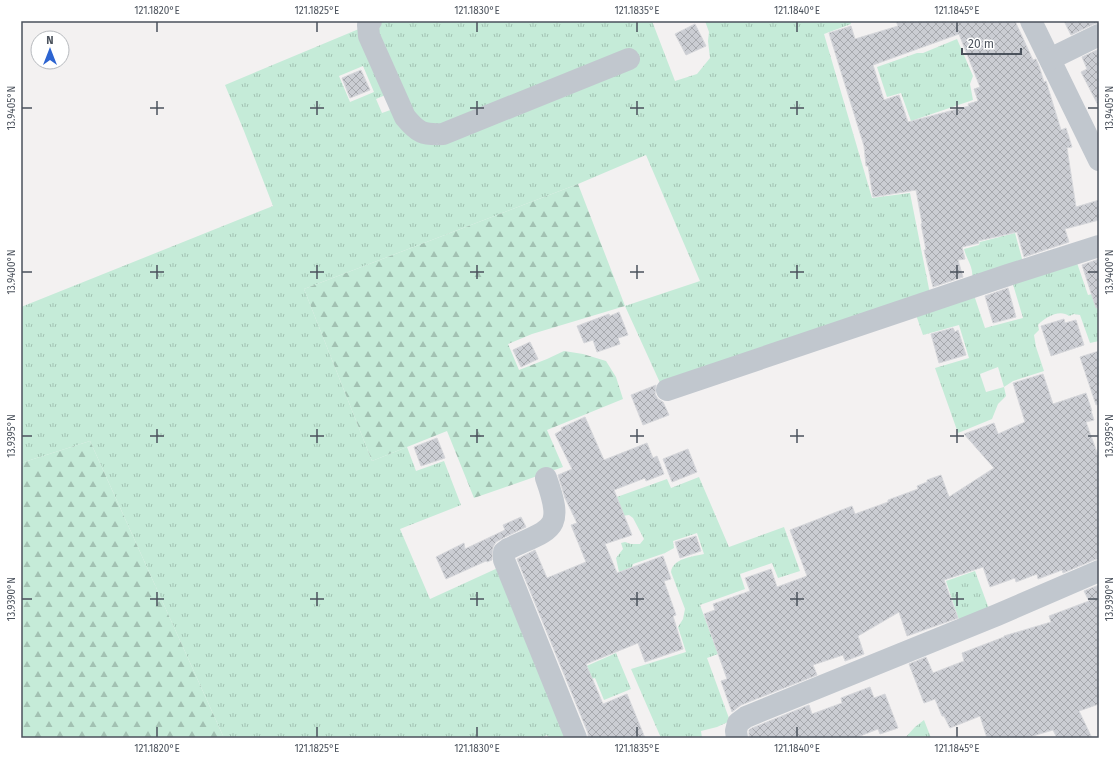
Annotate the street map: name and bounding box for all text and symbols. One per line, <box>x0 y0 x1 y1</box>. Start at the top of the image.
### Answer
text: 121.1820°E <box>134 5 180 17</box>
text: 121.1825°E <box>295 5 339 17</box>
text: 121.1830°E <box>454 5 500 17</box>
text: 121.1835°E <box>614 5 660 17</box>
text: 121.1840°E <box>774 5 820 17</box>
text: 121.1845°E <box>934 5 980 17</box>
north arrow <box>30 30 70 70</box>
scale bar <box>962 30 1021 56</box>
text: N <box>46 34 54 47</box>
text: 20 m <box>968 37 994 51</box>
text: 13.9405°N <box>6 86 18 130</box>
text: 13.9405°N <box>1104 86 1116 130</box>
text: 13.9400°N <box>6 249 18 295</box>
text: 13.9400°N <box>1104 249 1116 295</box>
text: 13.9395°N <box>6 414 18 458</box>
text: 13.9395°N <box>1104 414 1116 458</box>
text: 13.9390°N <box>6 577 18 621</box>
text: 13.9390°N <box>1104 577 1116 621</box>
text: 121.1820°E <box>134 743 180 755</box>
text: 121.1825°E <box>295 743 339 755</box>
text: 121.1830°E <box>454 743 500 755</box>
text: 121.1835°E <box>614 743 660 755</box>
text: 121.1840°E <box>774 743 820 755</box>
text: 121.1845°E <box>934 743 980 755</box>

